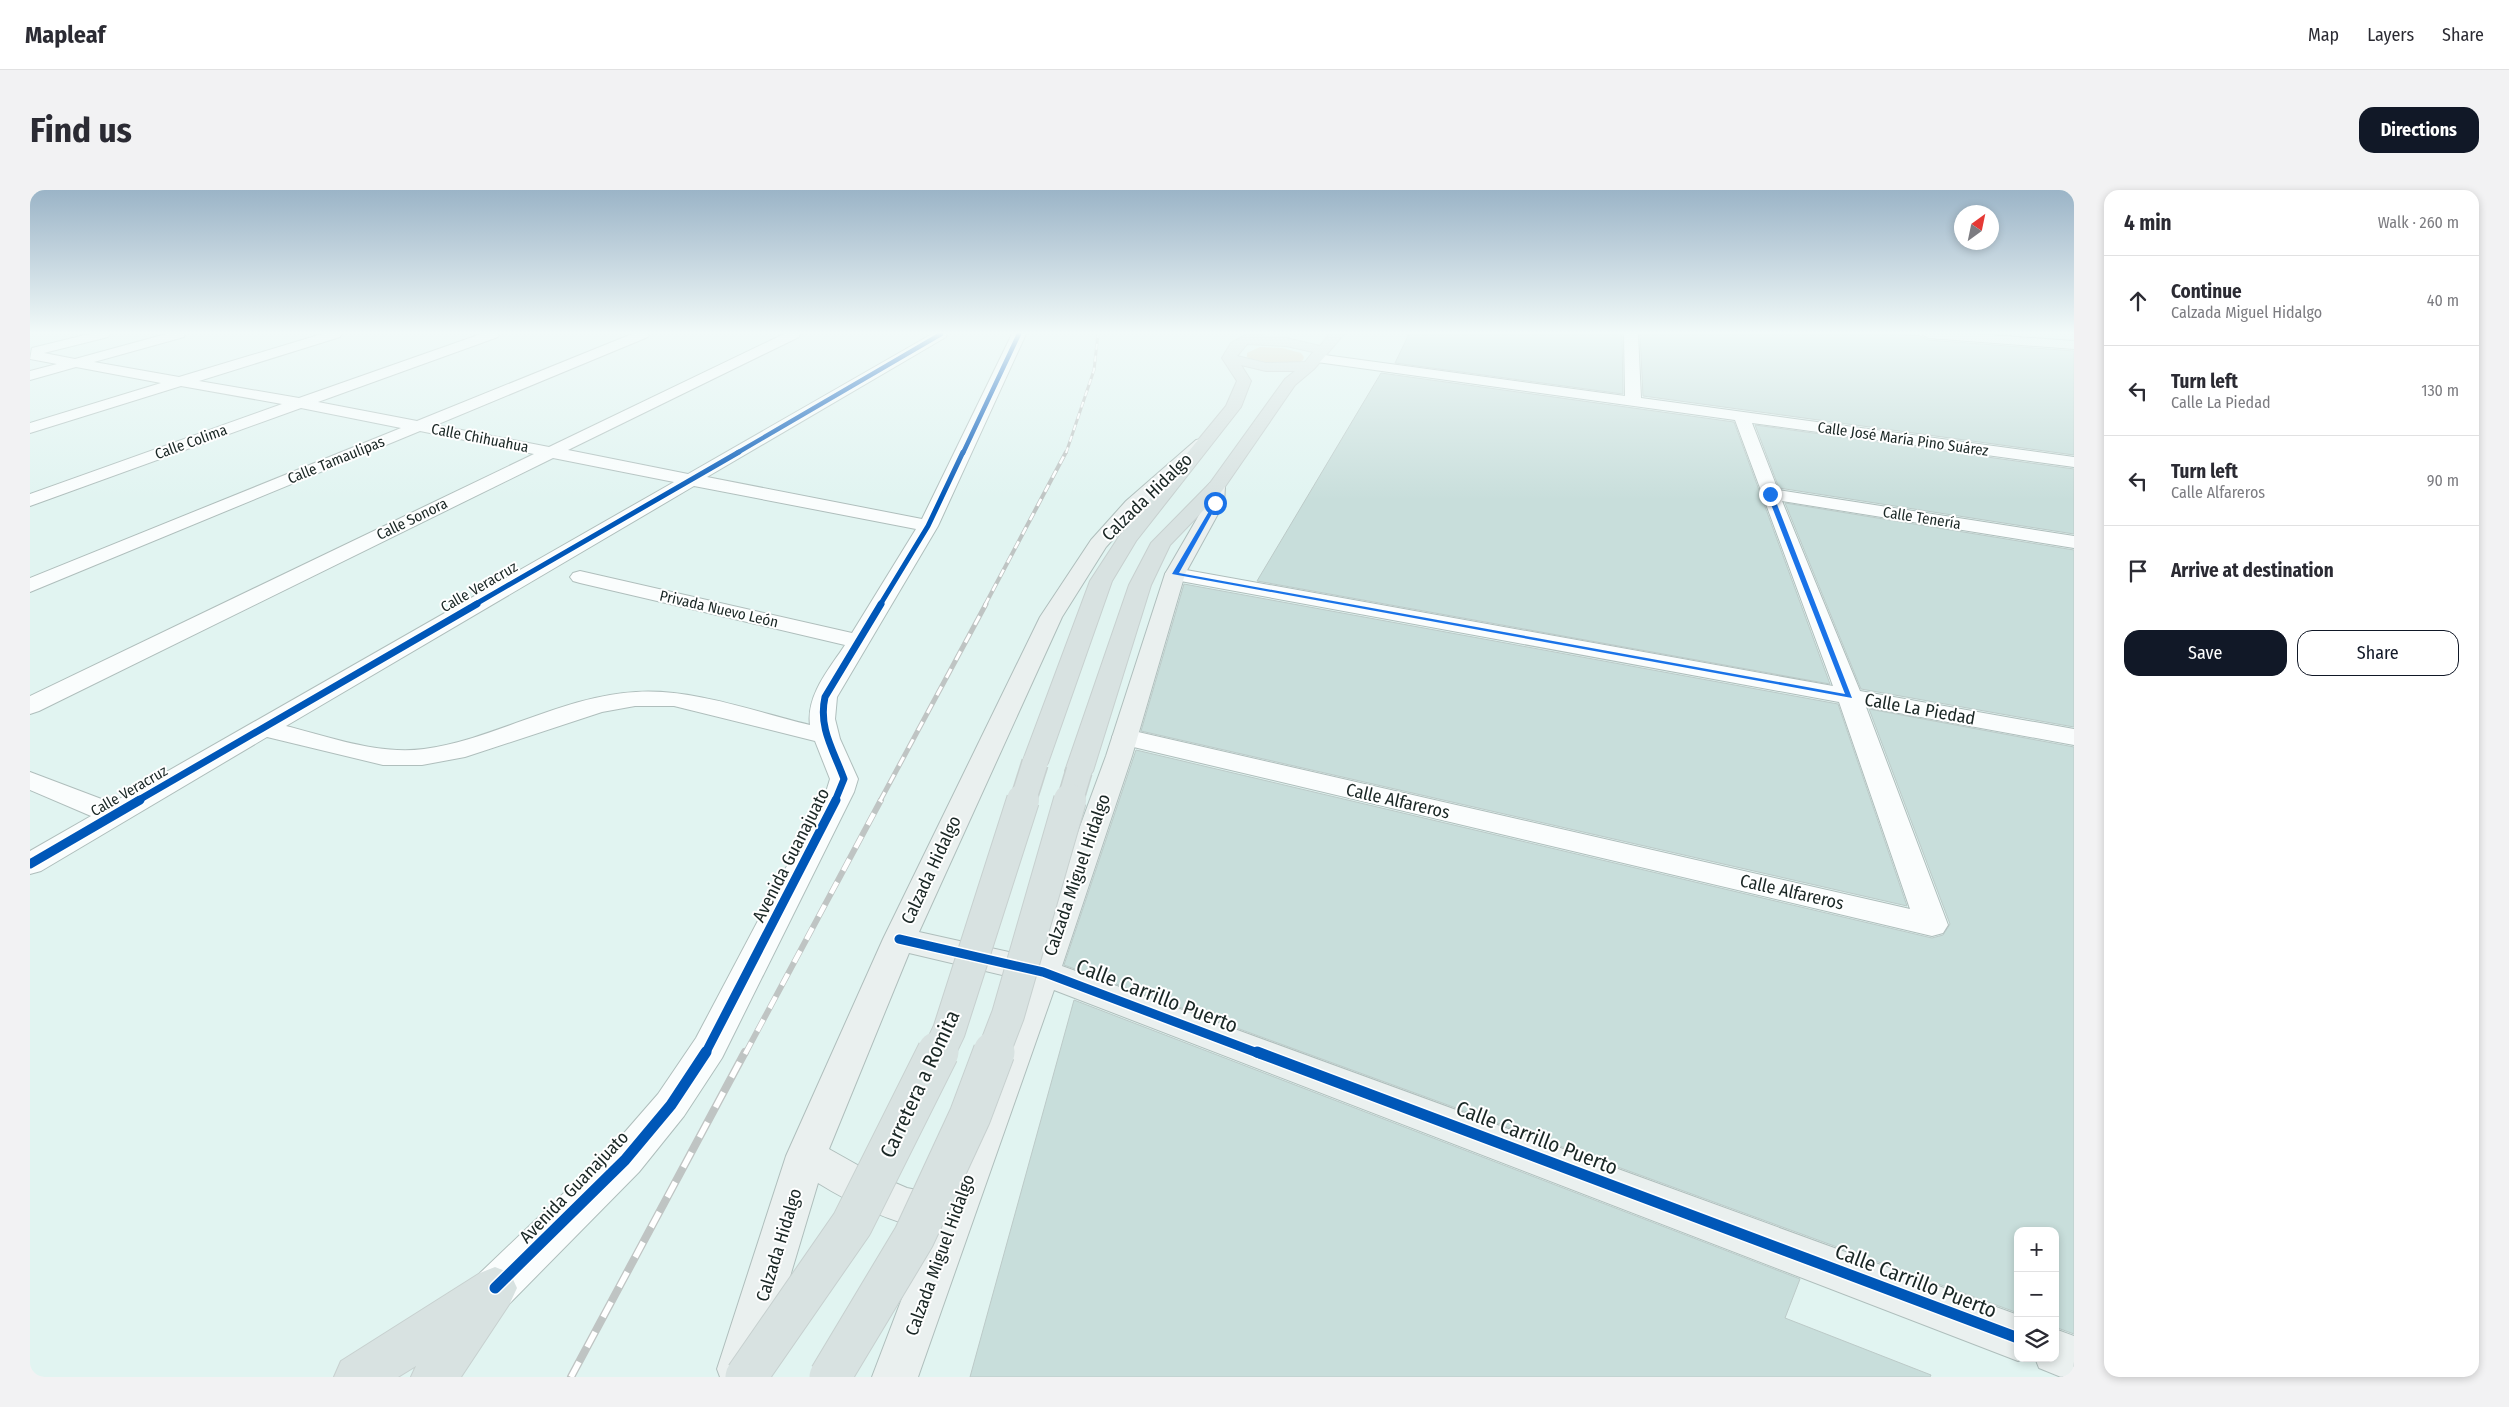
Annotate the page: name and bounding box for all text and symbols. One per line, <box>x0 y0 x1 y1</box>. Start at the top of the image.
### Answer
text: Mapleaf <box>25 21 105 49</box>
text: Map <box>2308 24 2339 46</box>
text: Layers <box>2367 24 2414 46</box>
text: Share <box>2442 24 2484 46</box>
button: Directions <box>2359 107 2479 153</box>
text: Find us <box>30 109 132 151</box>
north arrow <box>1954 205 1999 250</box>
text: 4 min <box>2124 210 2172 236</box>
text: Walk · 260 m <box>2378 213 2459 232</box>
text: Continue <box>2171 280 2242 303</box>
icon: ahead <box>2124 287 2152 315</box>
text: 40 m <box>2427 291 2459 310</box>
text: Calzada Miguel Hidalgo <box>2171 303 2322 322</box>
text: Turn left <box>2171 370 2238 393</box>
icon: left <box>2124 377 2152 405</box>
text: 130 m <box>2421 381 2459 400</box>
text: Calle La Piedad <box>2171 393 2271 412</box>
street label: Calle José María Pino Suárez <box>1816 418 1990 460</box>
street label: Calle Chihuahua <box>430 420 530 456</box>
street label: Calle Colima <box>153 421 229 463</box>
street label: Calle Tamaulipas <box>285 432 387 488</box>
street label: Calzada Hidalgo <box>1097 448 1197 546</box>
text: Turn left <box>2171 460 2238 483</box>
icon: left <box>2124 467 2152 495</box>
text: 90 m <box>2427 471 2459 490</box>
route end <box>1759 483 1782 506</box>
text: Calle Alfareros <box>2171 483 2265 502</box>
route start <box>1204 492 1227 515</box>
street label: Calle Sonora <box>374 494 450 544</box>
street label: Calle Tenería <box>1882 503 1962 533</box>
icon: arrive <box>2124 557 2152 585</box>
street label: Calle Veracruz <box>437 558 521 616</box>
text: Arrive at destination <box>2171 559 2334 582</box>
street label: Privada Nuevo León <box>658 587 780 631</box>
button: Save <box>2124 630 2287 676</box>
button: Share <box>2297 630 2459 676</box>
street label: Calle La Piedad <box>1863 688 1977 730</box>
street label: Calle Veracruz <box>87 762 171 820</box>
street label: Calle Alfareros <box>1344 778 1452 824</box>
street label: Avenida Guanajuato <box>748 784 834 926</box>
street label: Calzada Miguel Hidalgo <box>1039 791 1115 959</box>
street label: Calzada Hidalgo <box>896 812 966 928</box>
street label: Calle Alfareros <box>1738 869 1846 915</box>
street label: Calle Carrillo Puerto <box>1072 953 1242 1039</box>
street label: Carretera a Romita <box>874 1006 966 1162</box>
street label: Calle Carrillo Puerto <box>1452 1095 1622 1181</box>
street label: Avenida Guanajuato <box>515 1126 633 1248</box>
street label: Calzada Miguel Hidalgo <box>901 1171 979 1339</box>
street label: Calzada Hidalgo <box>751 1186 807 1304</box>
map controls <box>2014 1227 2059 1362</box>
button: + <box>2014 1227 2059 1272</box>
street label: Calle Carrillo Puerto <box>1831 1238 2001 1324</box>
button: − <box>2014 1272 2059 1317</box>
button: layers <box>2014 1317 2059 1362</box>

